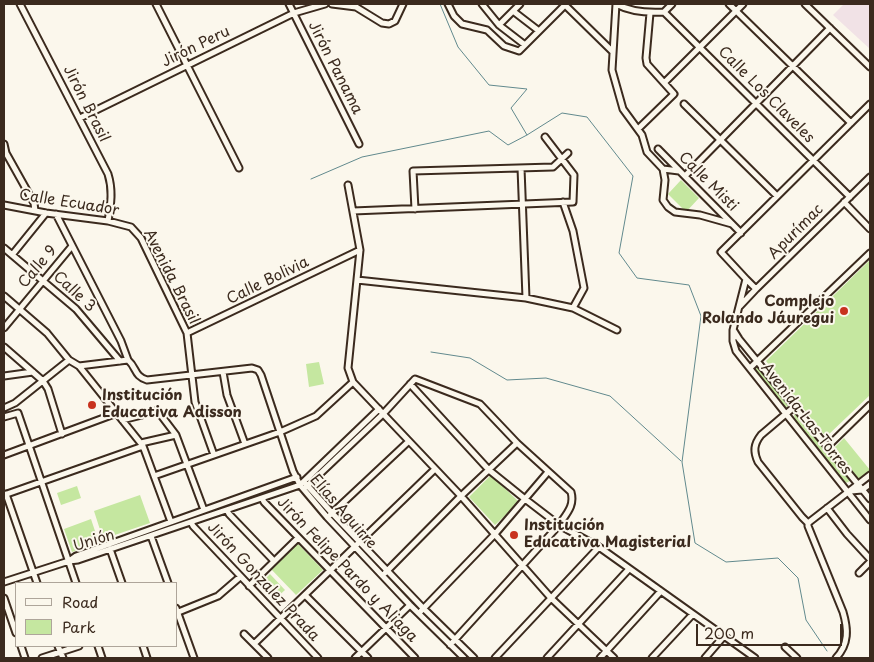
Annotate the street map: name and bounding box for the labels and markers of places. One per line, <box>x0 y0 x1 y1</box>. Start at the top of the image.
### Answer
place label: Complejo Rolando Jáuregui <box>702 293 834 328</box>
marker: Complejo Rolando Jáuregui <box>838 305 850 317</box>
place label: Institución Educativa Adisson <box>102 387 242 422</box>
marker: Institución Educativa Adisson <box>86 399 98 411</box>
place label: Institución Educativa Magisterial <box>524 517 691 552</box>
marker: Institución Educativa Magisterial <box>508 529 520 541</box>

